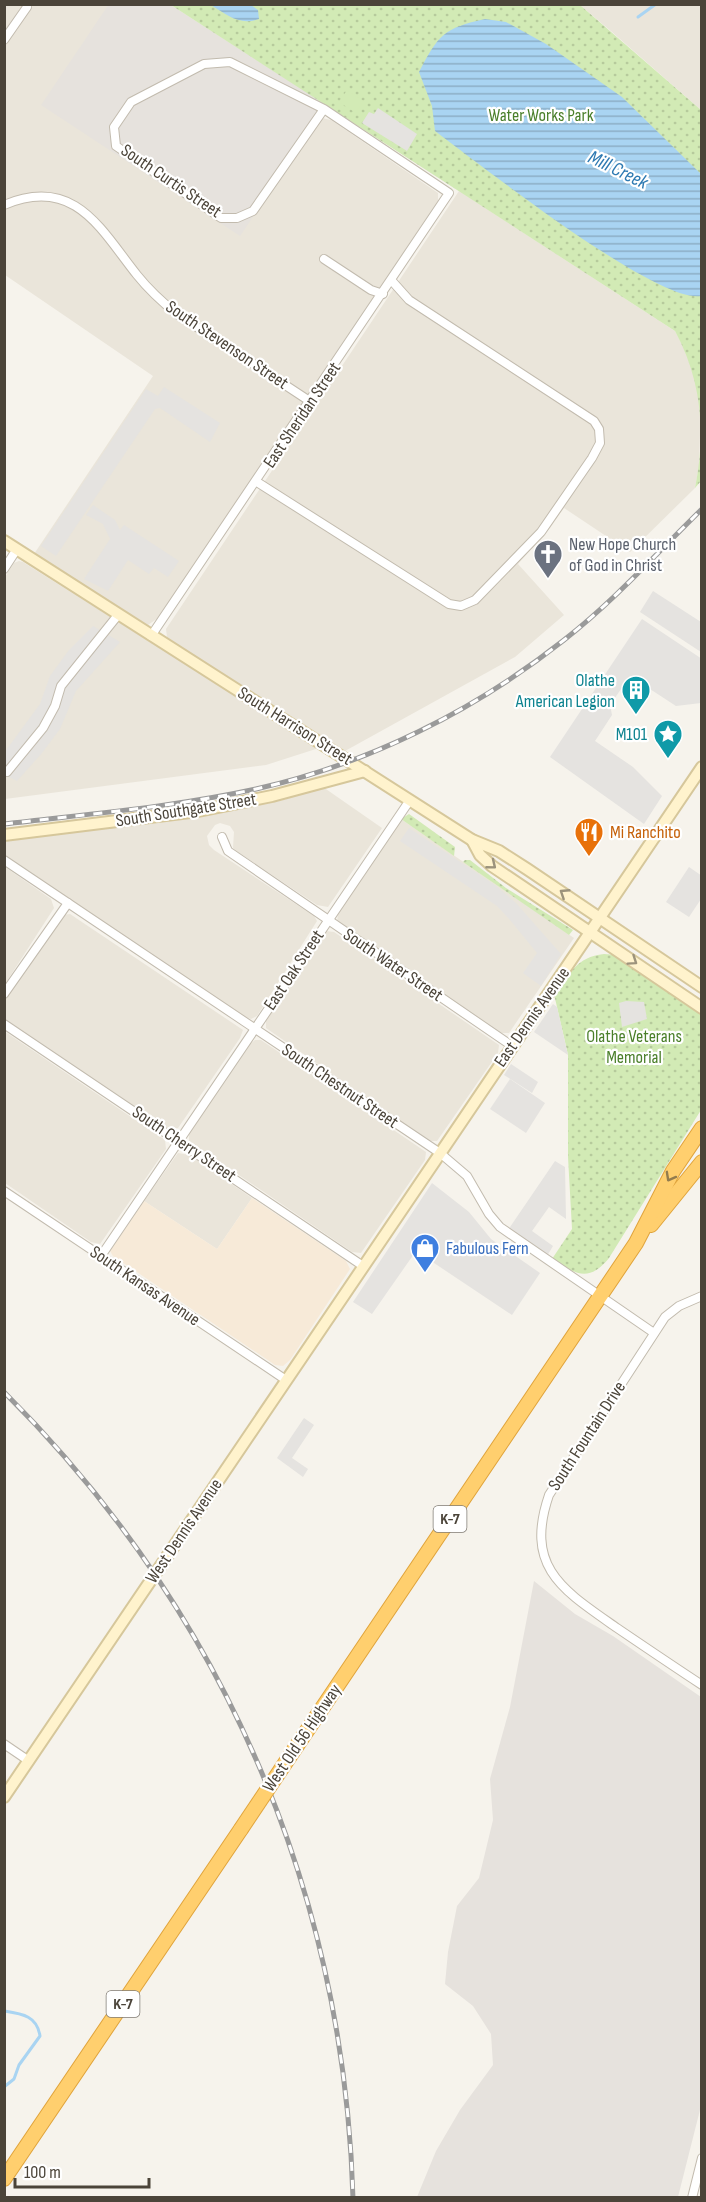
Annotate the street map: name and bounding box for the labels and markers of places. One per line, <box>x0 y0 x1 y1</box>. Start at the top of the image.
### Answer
place label: New Hope Church of God in Christ <box>569 534 676 576</box>
church icon: New Hope Church of God in Christ <box>532 538 564 580</box>
place label: Olathe American Legion <box>515 670 615 712</box>
building icon: Olathe American Legion <box>620 674 652 716</box>
place icon: M101 <box>652 718 684 760</box>
place label: M101 <box>616 724 648 745</box>
restaurant icon: Mi Ranchito <box>573 816 605 858</box>
place label: Mi Ranchito <box>610 822 681 843</box>
shop icon: Fabulous Fern <box>409 1232 441 1274</box>
place label: Fabulous Fern <box>446 1238 529 1259</box>

